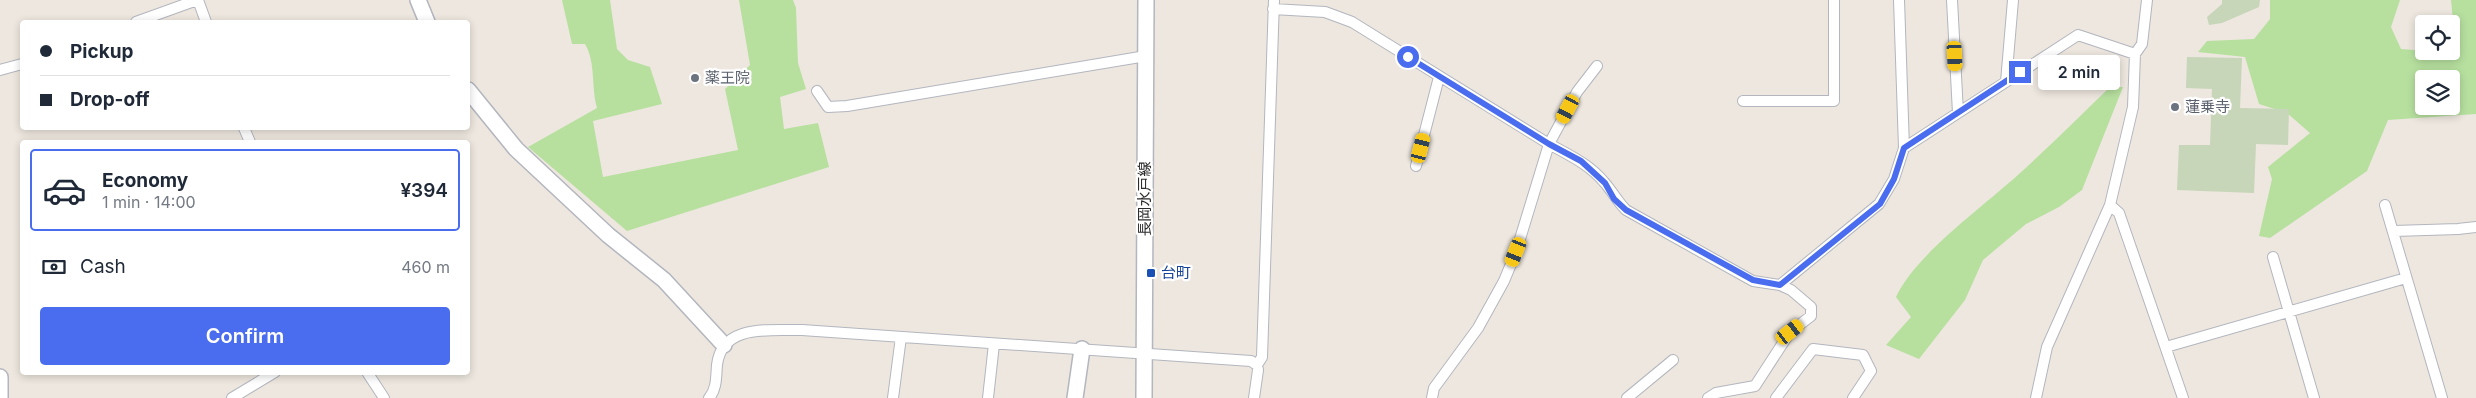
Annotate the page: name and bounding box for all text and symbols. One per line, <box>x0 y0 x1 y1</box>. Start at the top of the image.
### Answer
map controls <box>2415 15 2460 115</box>
button: locate <box>2415 15 2460 60</box>
text: Pickup <box>70 40 133 63</box>
car <box>1946 41 1963 71</box>
route start <box>1397 46 1419 68</box>
callout: 2 min <box>2038 54 2120 90</box>
route end <box>2009 61 2031 83</box>
text: 2 min <box>2058 62 2100 82</box>
place label: 薬王院 <box>705 68 750 87</box>
button: layers <box>2415 70 2460 115</box>
marker: 薬王院 <box>689 72 701 84</box>
text: Drop-off <box>70 88 150 111</box>
car <box>1554 92 1581 126</box>
place label: 蓮乗寺 <box>2185 97 2230 116</box>
marker: 蓮乗寺 <box>2169 101 2181 113</box>
car <box>1410 132 1431 164</box>
street label: 長岡水戸線 <box>1135 161 1154 237</box>
icon: car <box>42 168 87 213</box>
text: Economy <box>102 169 188 192</box>
text: ¥394 <box>400 179 448 202</box>
text: 1 min · 14:00 <box>102 192 196 212</box>
car <box>1503 235 1528 269</box>
icon: cash <box>40 253 68 281</box>
text: Cash <box>80 255 126 278</box>
text: 460 m <box>401 257 450 277</box>
place label: 台町 <box>1161 263 1191 282</box>
marker: 台町 <box>1145 267 1157 279</box>
button: Confirm <box>40 307 450 365</box>
car <box>1773 317 1806 347</box>

